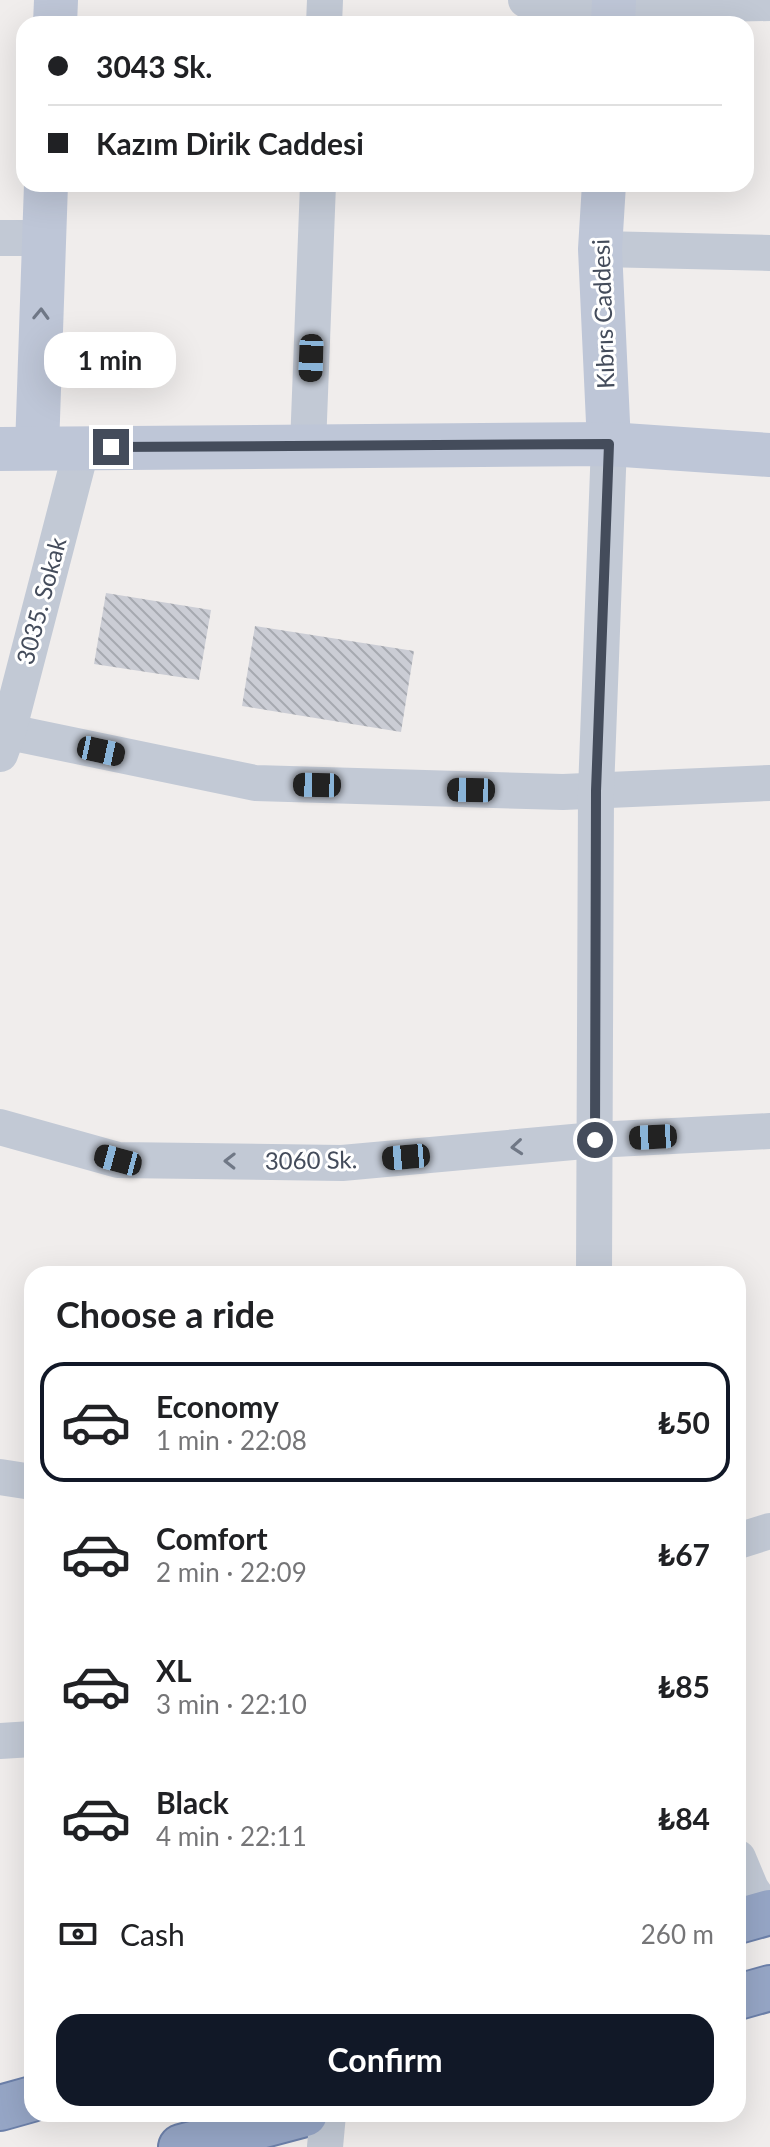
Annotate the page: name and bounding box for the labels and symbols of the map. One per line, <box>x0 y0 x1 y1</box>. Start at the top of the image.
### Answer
street label: Kıbrıs Caddesi <box>585 239 620 389</box>
one-way arrow <box>33 307 50 320</box>
callout: 1 min <box>45 331 177 387</box>
car <box>298 334 324 382</box>
route end <box>93 429 129 465</box>
street label: 3035. Sokak <box>10 533 72 667</box>
car <box>75 734 127 768</box>
car <box>293 773 341 797</box>
car <box>447 778 495 802</box>
route start <box>577 1122 613 1158</box>
car <box>628 1124 678 1150</box>
one-way arrow <box>510 1138 523 1155</box>
car <box>92 1142 144 1178</box>
car <box>381 1143 431 1171</box>
street label: 3060 Sk. <box>264 1144 357 1175</box>
one-way arrow <box>223 1152 236 1170</box>

